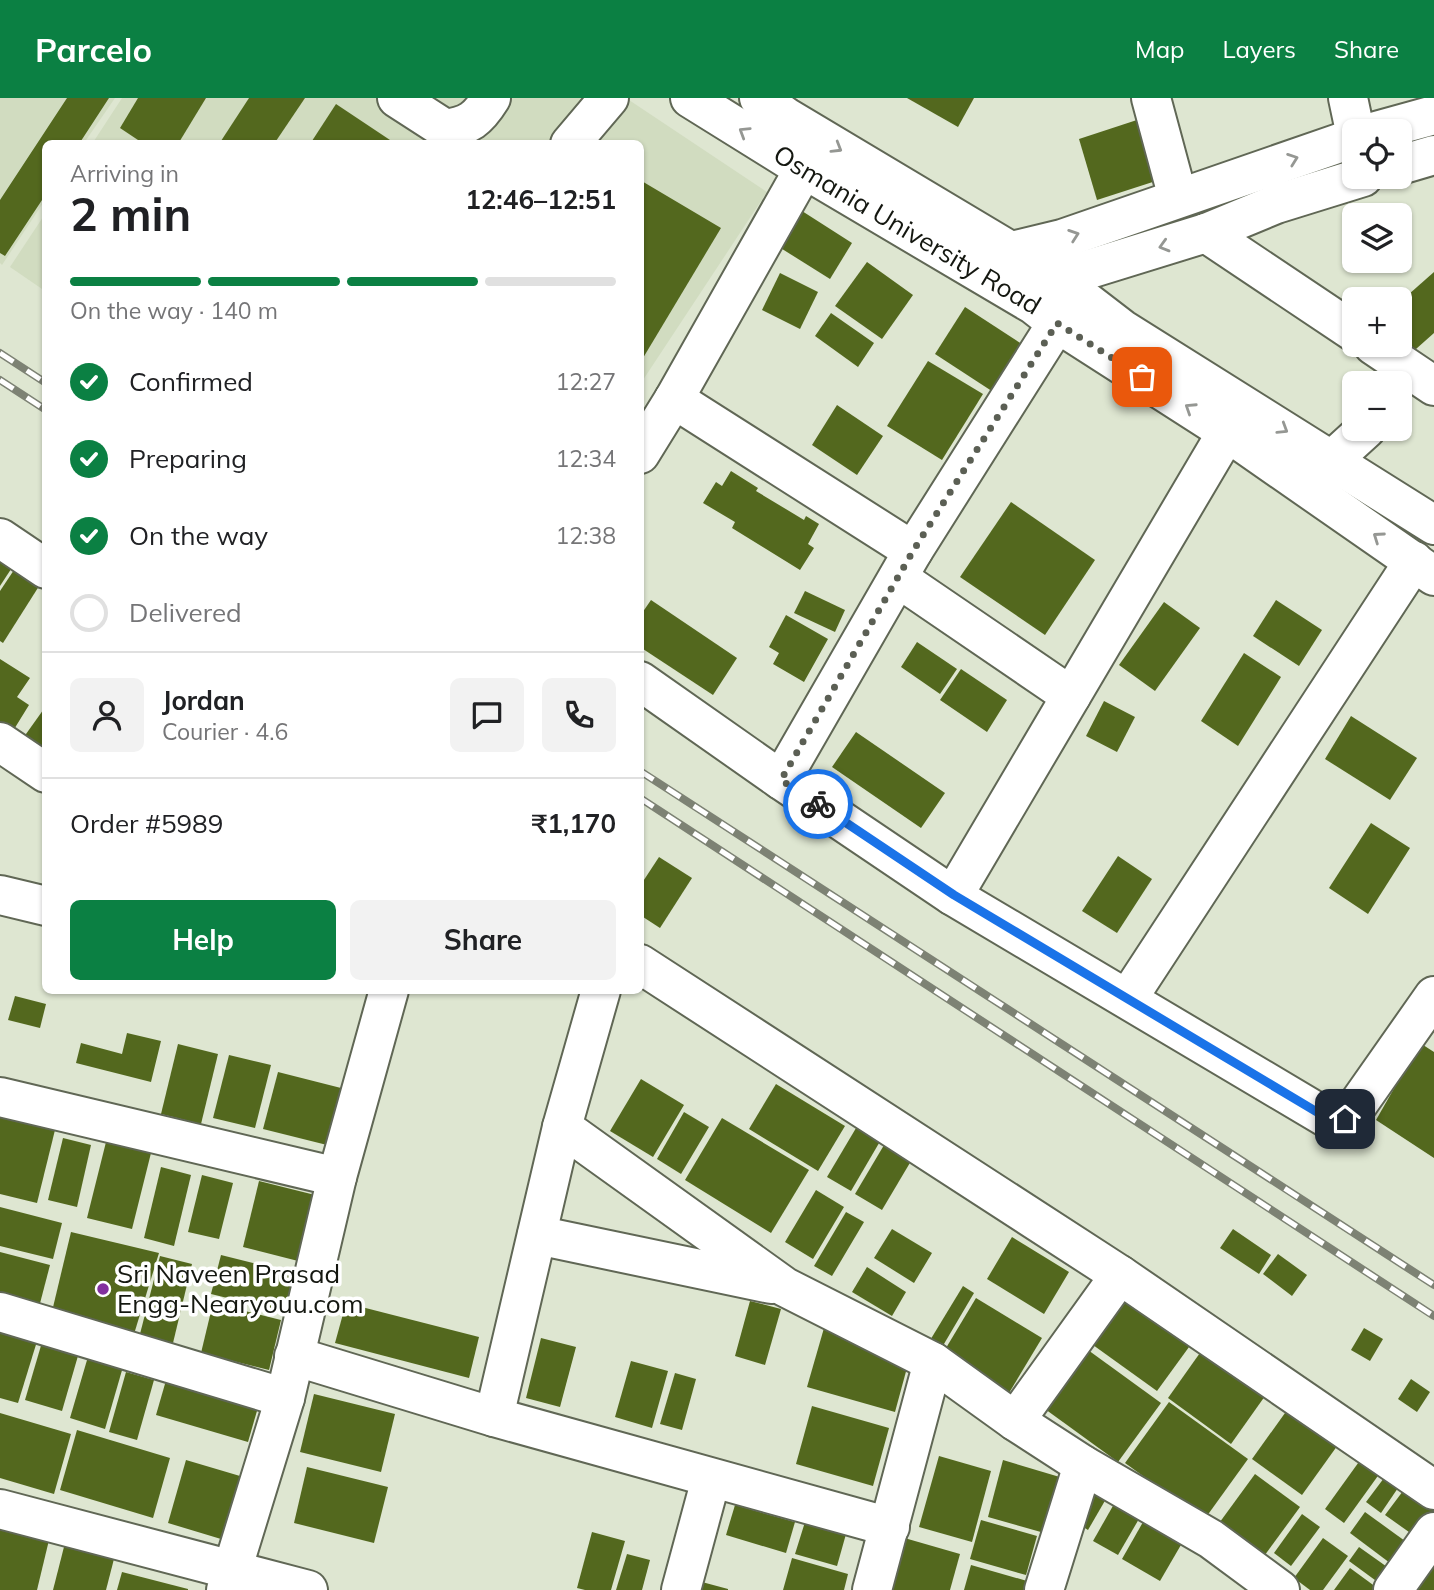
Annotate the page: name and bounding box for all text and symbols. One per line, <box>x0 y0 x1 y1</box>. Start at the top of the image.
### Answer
text: Parcelo <box>35 29 152 70</box>
text: Map <box>1135 34 1184 64</box>
text: Layers <box>1222 34 1296 64</box>
text: Share <box>1334 34 1399 64</box>
map controls <box>1342 119 1412 441</box>
button: locate <box>1342 119 1412 189</box>
one-way arrow <box>739 127 752 140</box>
street label: Osmania University Road <box>767 137 1047 321</box>
one-way arrow <box>830 140 843 153</box>
one-way arrow <box>1287 154 1299 168</box>
text: Arriving in <box>70 159 179 188</box>
text: 12:46–12:51 <box>465 183 616 216</box>
text: 2 min <box>70 185 191 243</box>
button: layers <box>1342 203 1412 273</box>
one-way arrow <box>1068 229 1080 243</box>
one-way arrow <box>1158 237 1170 252</box>
button: + <box>1342 287 1412 357</box>
text: On the way · 140 m <box>70 296 278 325</box>
pin <box>1112 347 1172 407</box>
icon: bag <box>1123 358 1161 396</box>
icon: check <box>70 363 108 401</box>
text: Confirmed <box>129 365 253 398</box>
text: 12:27 <box>556 367 616 396</box>
button: − <box>1342 371 1412 441</box>
one-way arrow <box>1185 404 1198 417</box>
one-way arrow <box>1276 421 1289 434</box>
icon: check <box>70 440 108 478</box>
text: Preparing <box>129 442 247 475</box>
text: 12:34 <box>556 444 616 473</box>
icon: check <box>70 517 108 555</box>
text: On the way <box>129 519 268 552</box>
text: 12:38 <box>556 521 616 550</box>
one-way arrow <box>1373 533 1386 545</box>
text: Delivered <box>129 596 242 629</box>
button: person <box>70 678 144 752</box>
button: chat <box>450 678 524 752</box>
button: phone <box>542 678 616 752</box>
text: Jordan <box>162 684 245 717</box>
text: Courier · 4.6 <box>162 717 288 746</box>
courier <box>783 769 853 839</box>
icon: bike <box>799 785 837 823</box>
text: Order #5989 <box>70 807 223 840</box>
text: ₹1,170 <box>532 807 616 840</box>
button: Help <box>70 900 336 980</box>
button: Share <box>350 900 616 980</box>
pin <box>1315 1089 1375 1149</box>
icon: home <box>1326 1100 1364 1138</box>
place label: Sri Naveen Prasad Engg-Nearyouu.com <box>117 1257 364 1320</box>
marker: Sri Naveen Prasad Engg-Nearyouu.com <box>95 1281 111 1297</box>

